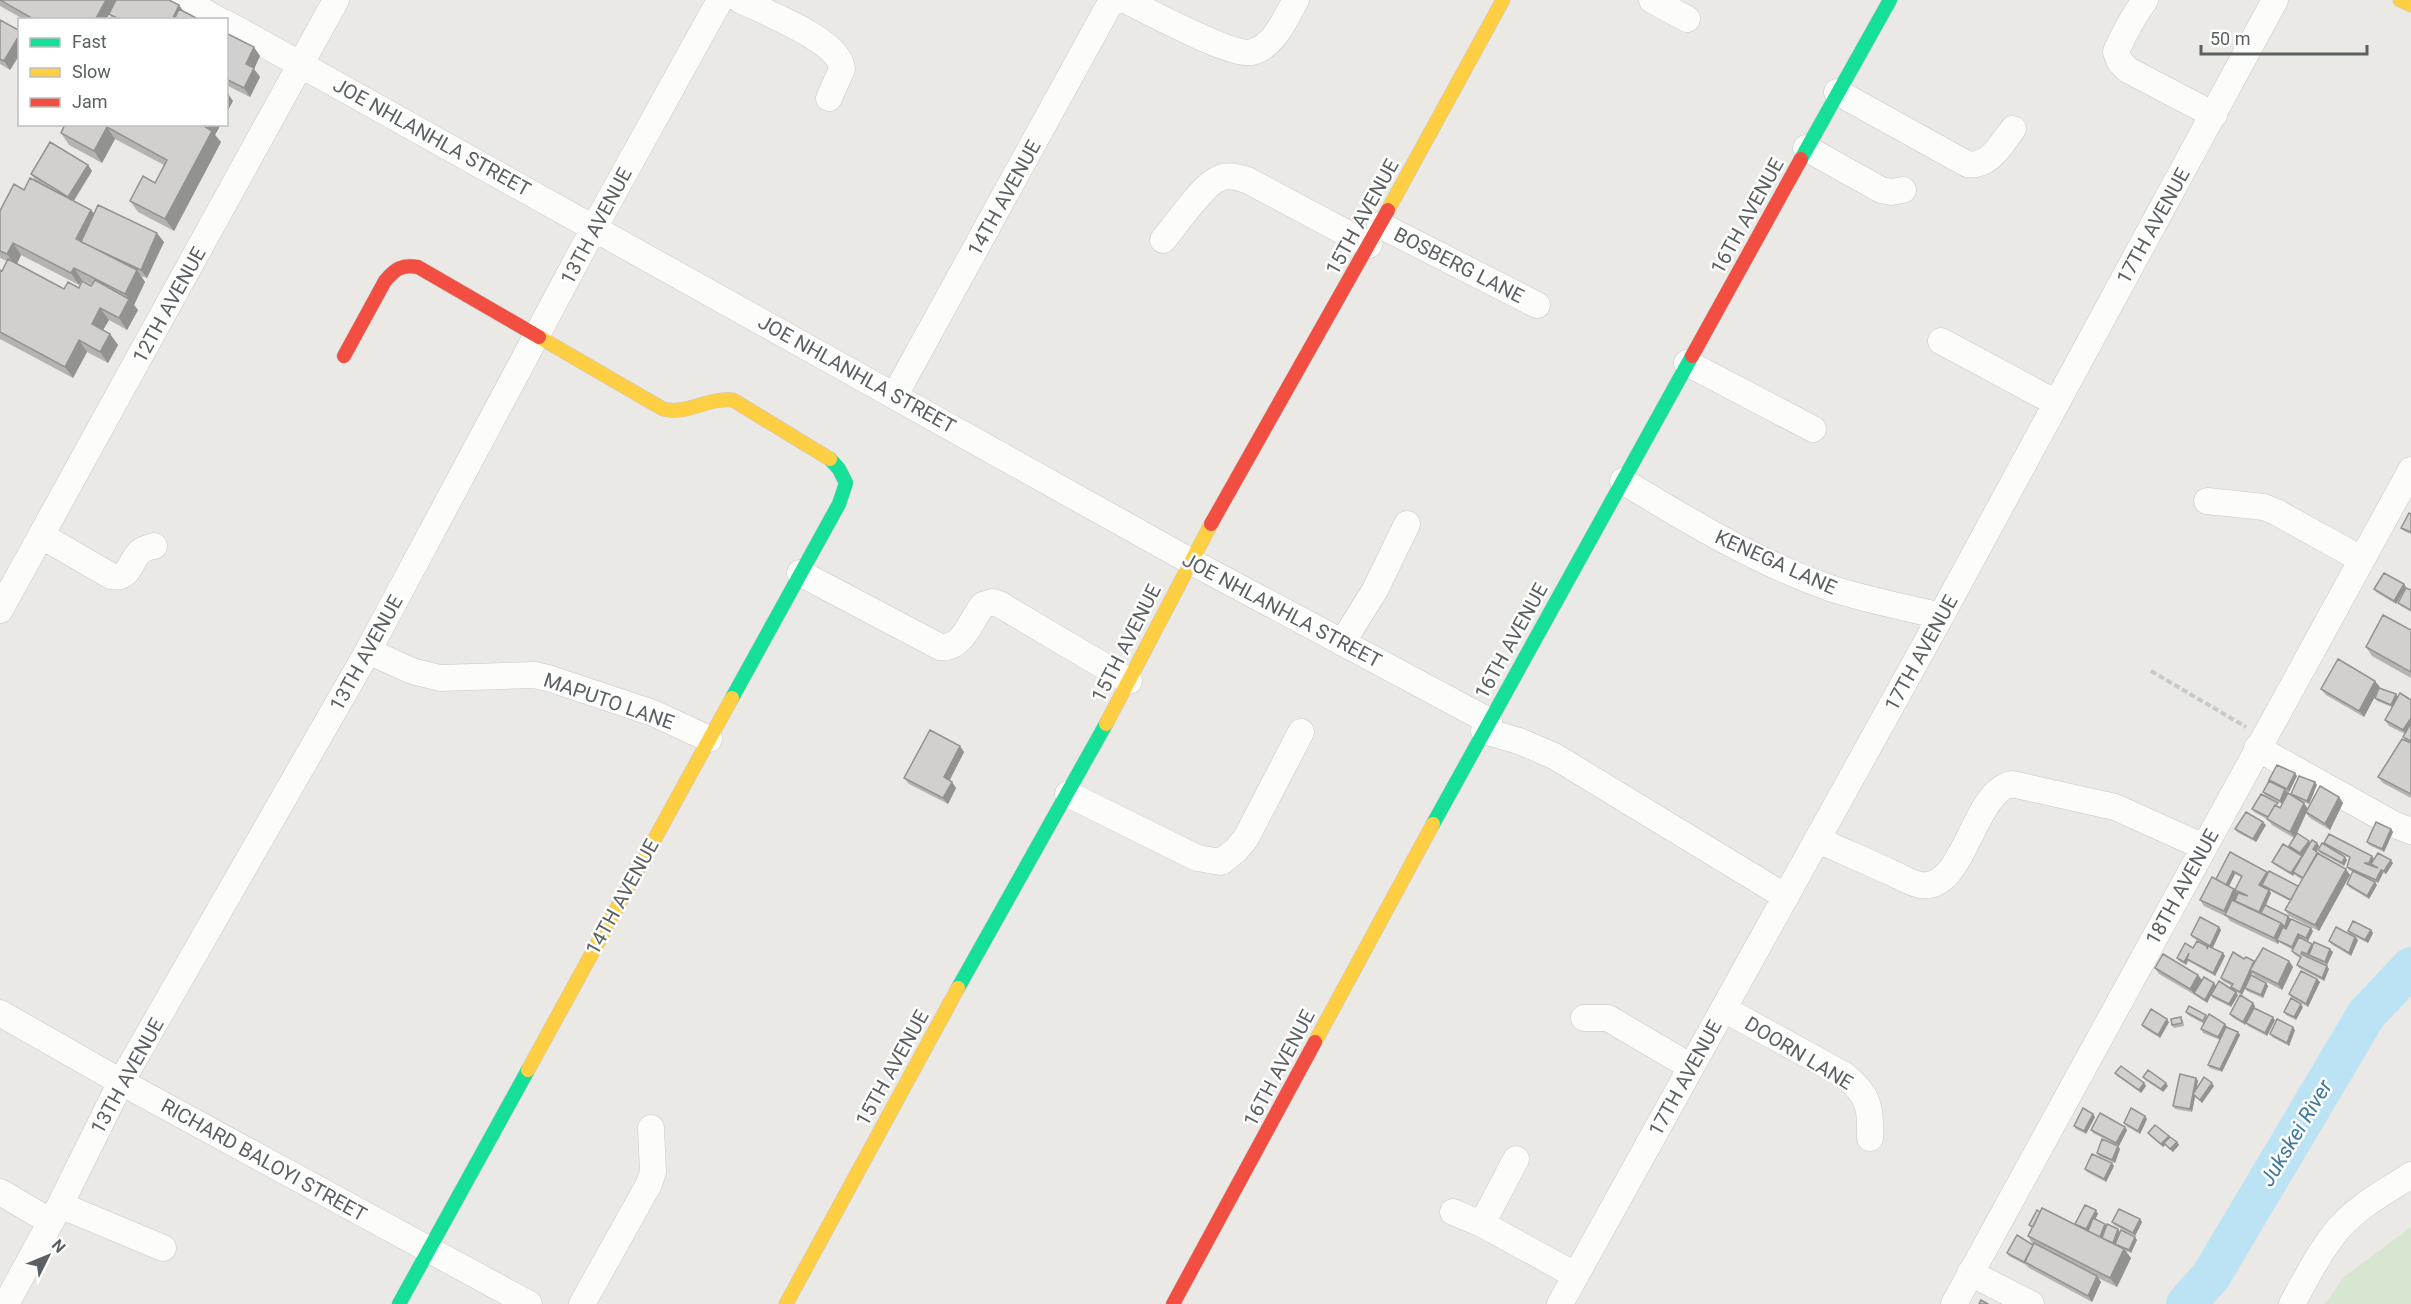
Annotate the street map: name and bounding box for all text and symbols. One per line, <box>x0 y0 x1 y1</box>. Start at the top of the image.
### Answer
legend <box>18 18 228 126</box>
scale bar <box>2201 18 2368 56</box>
text: 50 m <box>2210 28 2250 49</box>
text: Fast <box>72 31 107 52</box>
text: Slow <box>72 61 111 82</box>
street label: JOE NHLANHLA STREET <box>329 73 535 201</box>
text: Jam <box>72 91 108 112</box>
street label: 14TH AVENUE <box>962 136 1046 260</box>
street label: 16TH AVENUE <box>1705 154 1789 278</box>
street label: 15TH AVENUE <box>1320 155 1404 279</box>
street label: 13TH AVENUE <box>555 164 637 288</box>
street label: 17TH AVENUE <box>2111 164 2195 288</box>
street label: BOSBERG LANE <box>1390 222 1528 308</box>
street label: 12TH AVENUE <box>127 243 211 367</box>
street label: JOE NHLANHLA STREET <box>754 310 960 438</box>
street label: KENEGA LANE <box>1711 524 1841 600</box>
street label: JOE NHLANHLA STREET <box>1178 547 1386 673</box>
street label: 16TH AVENUE <box>1469 579 1553 703</box>
street label: 15TH AVENUE <box>1086 580 1166 706</box>
street label: 13TH AVENUE <box>324 591 408 715</box>
street label: 17TH AVENUE <box>1879 591 1963 715</box>
street label: MAPUTO LANE <box>541 667 677 735</box>
street label: 18TH AVENUE <box>2140 825 2224 949</box>
street label: 14TH AVENUE <box>580 835 664 959</box>
street label: 15TH AVENUE <box>850 1006 934 1130</box>
street label: 16TH AVENUE <box>1238 1006 1320 1130</box>
street label: DOORN LANE <box>1741 1011 1857 1095</box>
street label: 13TH AVENUE <box>85 1014 169 1138</box>
street label: 17TH AVENUE <box>1643 1016 1727 1140</box>
water label: Jukskei River <box>2255 1075 2338 1190</box>
street label: RICHARD BALOYI STREET <box>157 1093 371 1227</box>
north arrow <box>18 1226 78 1286</box>
text: N <box>48 1236 69 1257</box>

